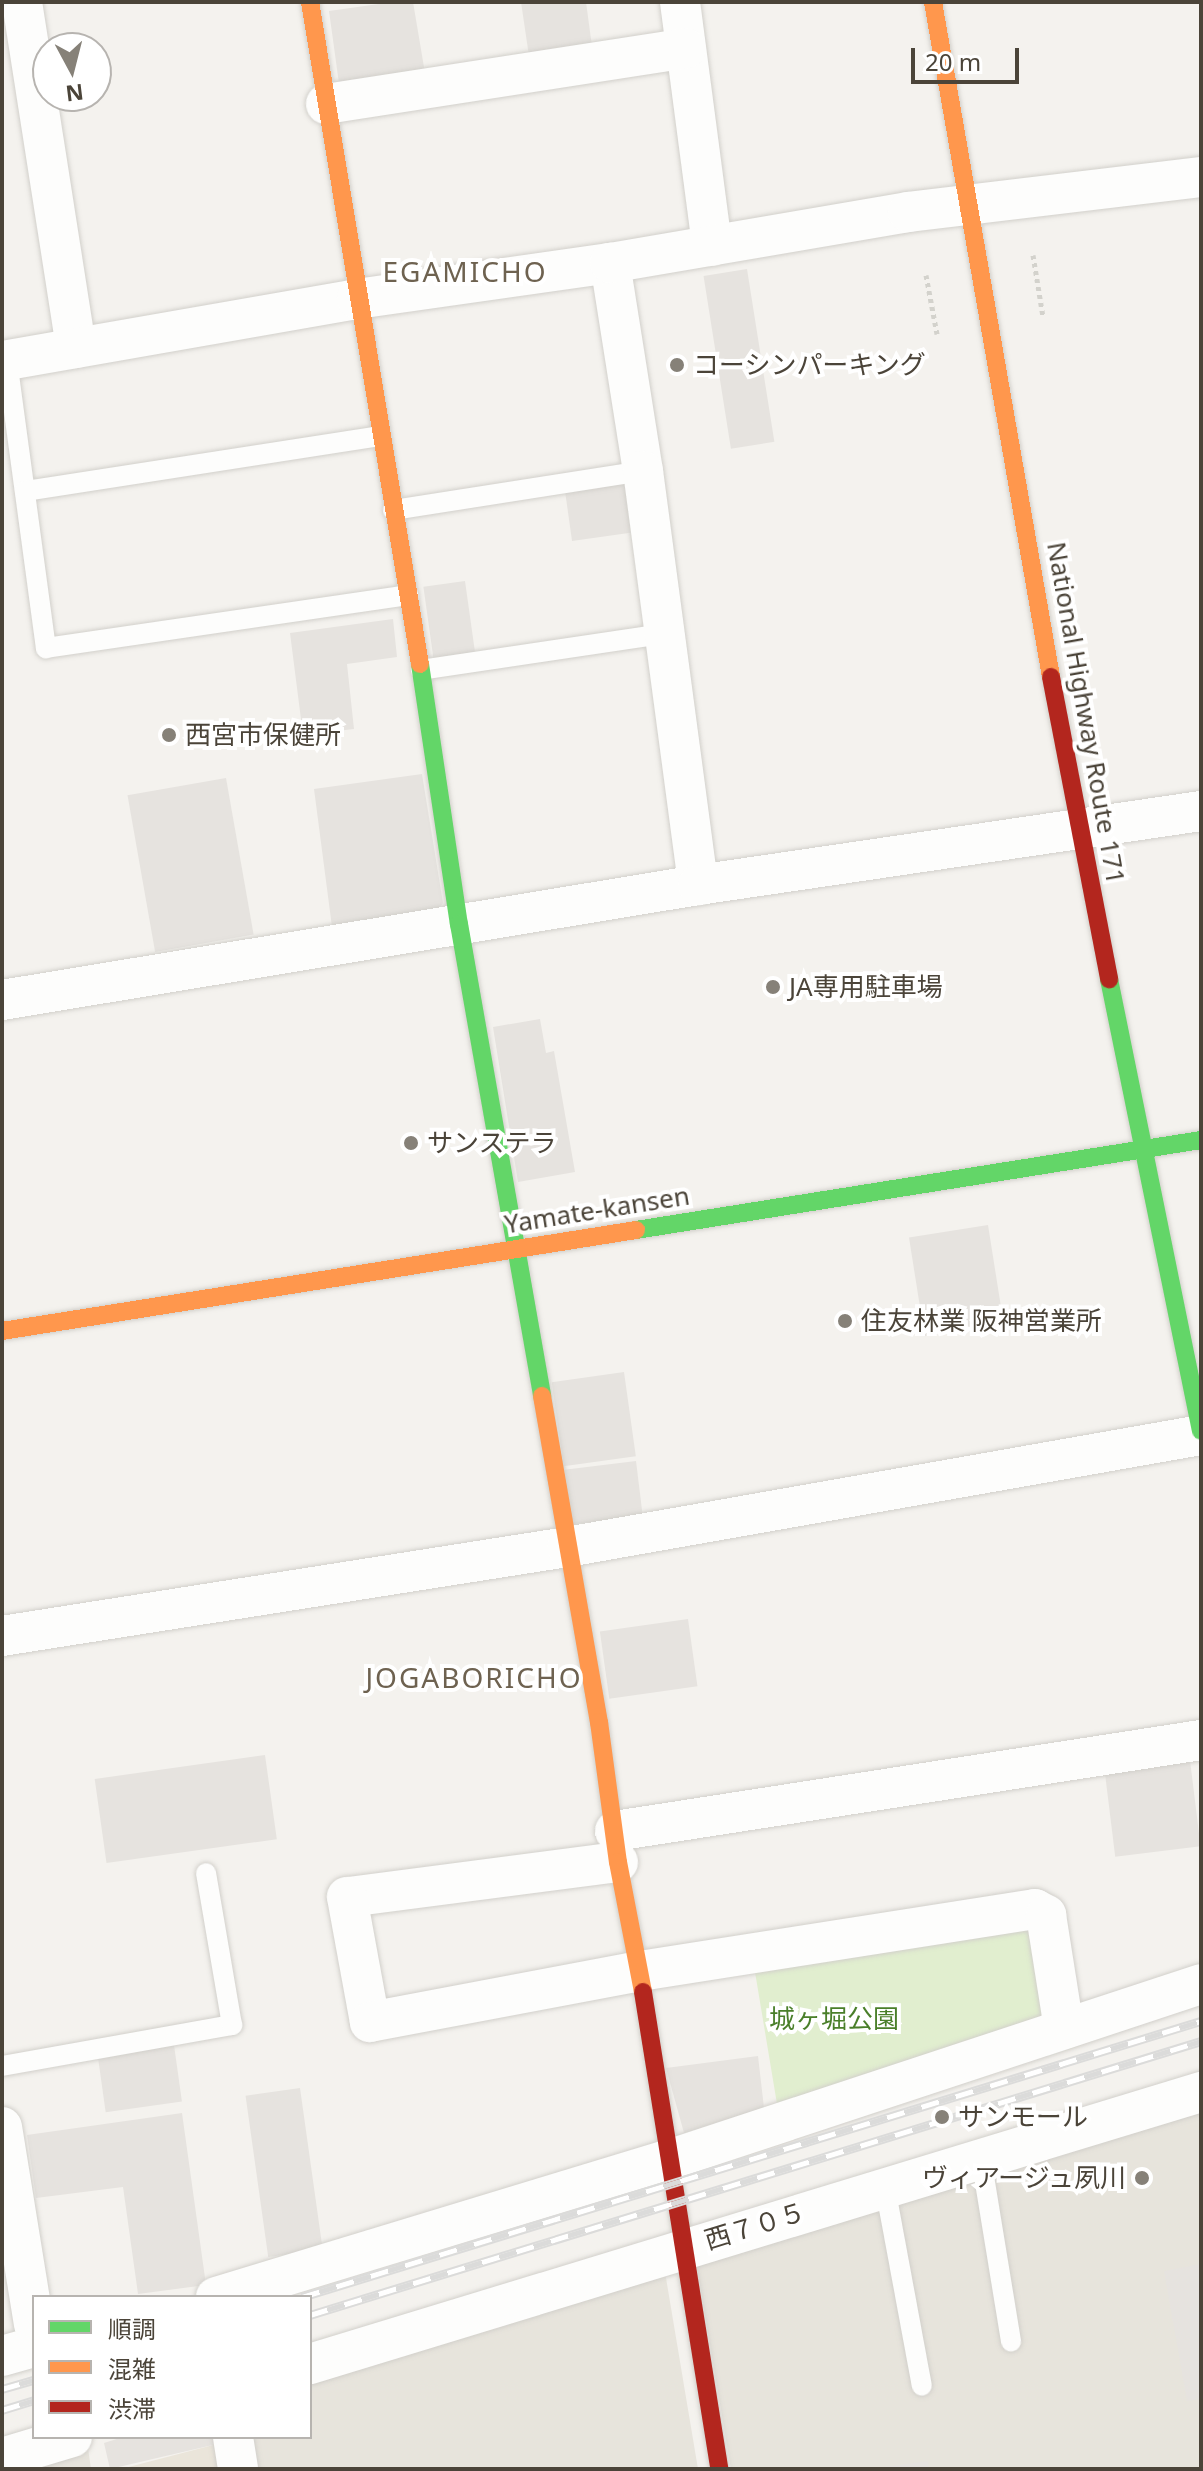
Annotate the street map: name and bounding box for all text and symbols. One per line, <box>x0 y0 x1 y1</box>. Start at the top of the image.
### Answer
north arrow <box>32 32 112 112</box>
scale bar <box>915 32 1023 82</box>
text: 20 m <box>925 45 981 78</box>
text: N <box>64 78 85 110</box>
district label: EGAMICHO <box>382 254 548 288</box>
place label: コーシンパーキング <box>693 349 927 381</box>
marker: コーシンパーキング <box>668 356 686 374</box>
street label: National Highway Route 171 <box>1041 540 1131 886</box>
place label: 西宮市保健所 <box>185 719 341 751</box>
marker: 西宮市保健所 <box>160 726 178 744</box>
place label: JA専用駐車場 <box>789 971 943 1003</box>
marker: JA専用駐車場 <box>764 978 782 996</box>
place label: サンステラ <box>427 1127 557 1159</box>
marker: サンステラ <box>402 1134 420 1152</box>
street label: Yamate-kansen <box>502 1180 692 1240</box>
place label: 住友林業 阪神営業所 <box>861 1305 1102 1337</box>
marker: 住友林業 阪神営業所 <box>836 1312 854 1330</box>
district label: JOGABORICHO <box>365 1660 583 1694</box>
park label: 城ヶ堀公園 <box>769 2003 899 2035</box>
place label: サンモール <box>958 2101 1088 2133</box>
marker: サンモール <box>933 2108 951 2126</box>
place label: ヴィアージュ夙川 <box>920 2162 1126 2194</box>
marker: ヴィアージュ夙川 <box>1133 2169 1151 2187</box>
street label: 西７０５ <box>701 2196 809 2256</box>
legend <box>32 2295 312 2439</box>
text: 順調 <box>108 2312 156 2345</box>
text: 混雑 <box>108 2352 156 2385</box>
text: 渋滞 <box>108 2392 156 2425</box>

